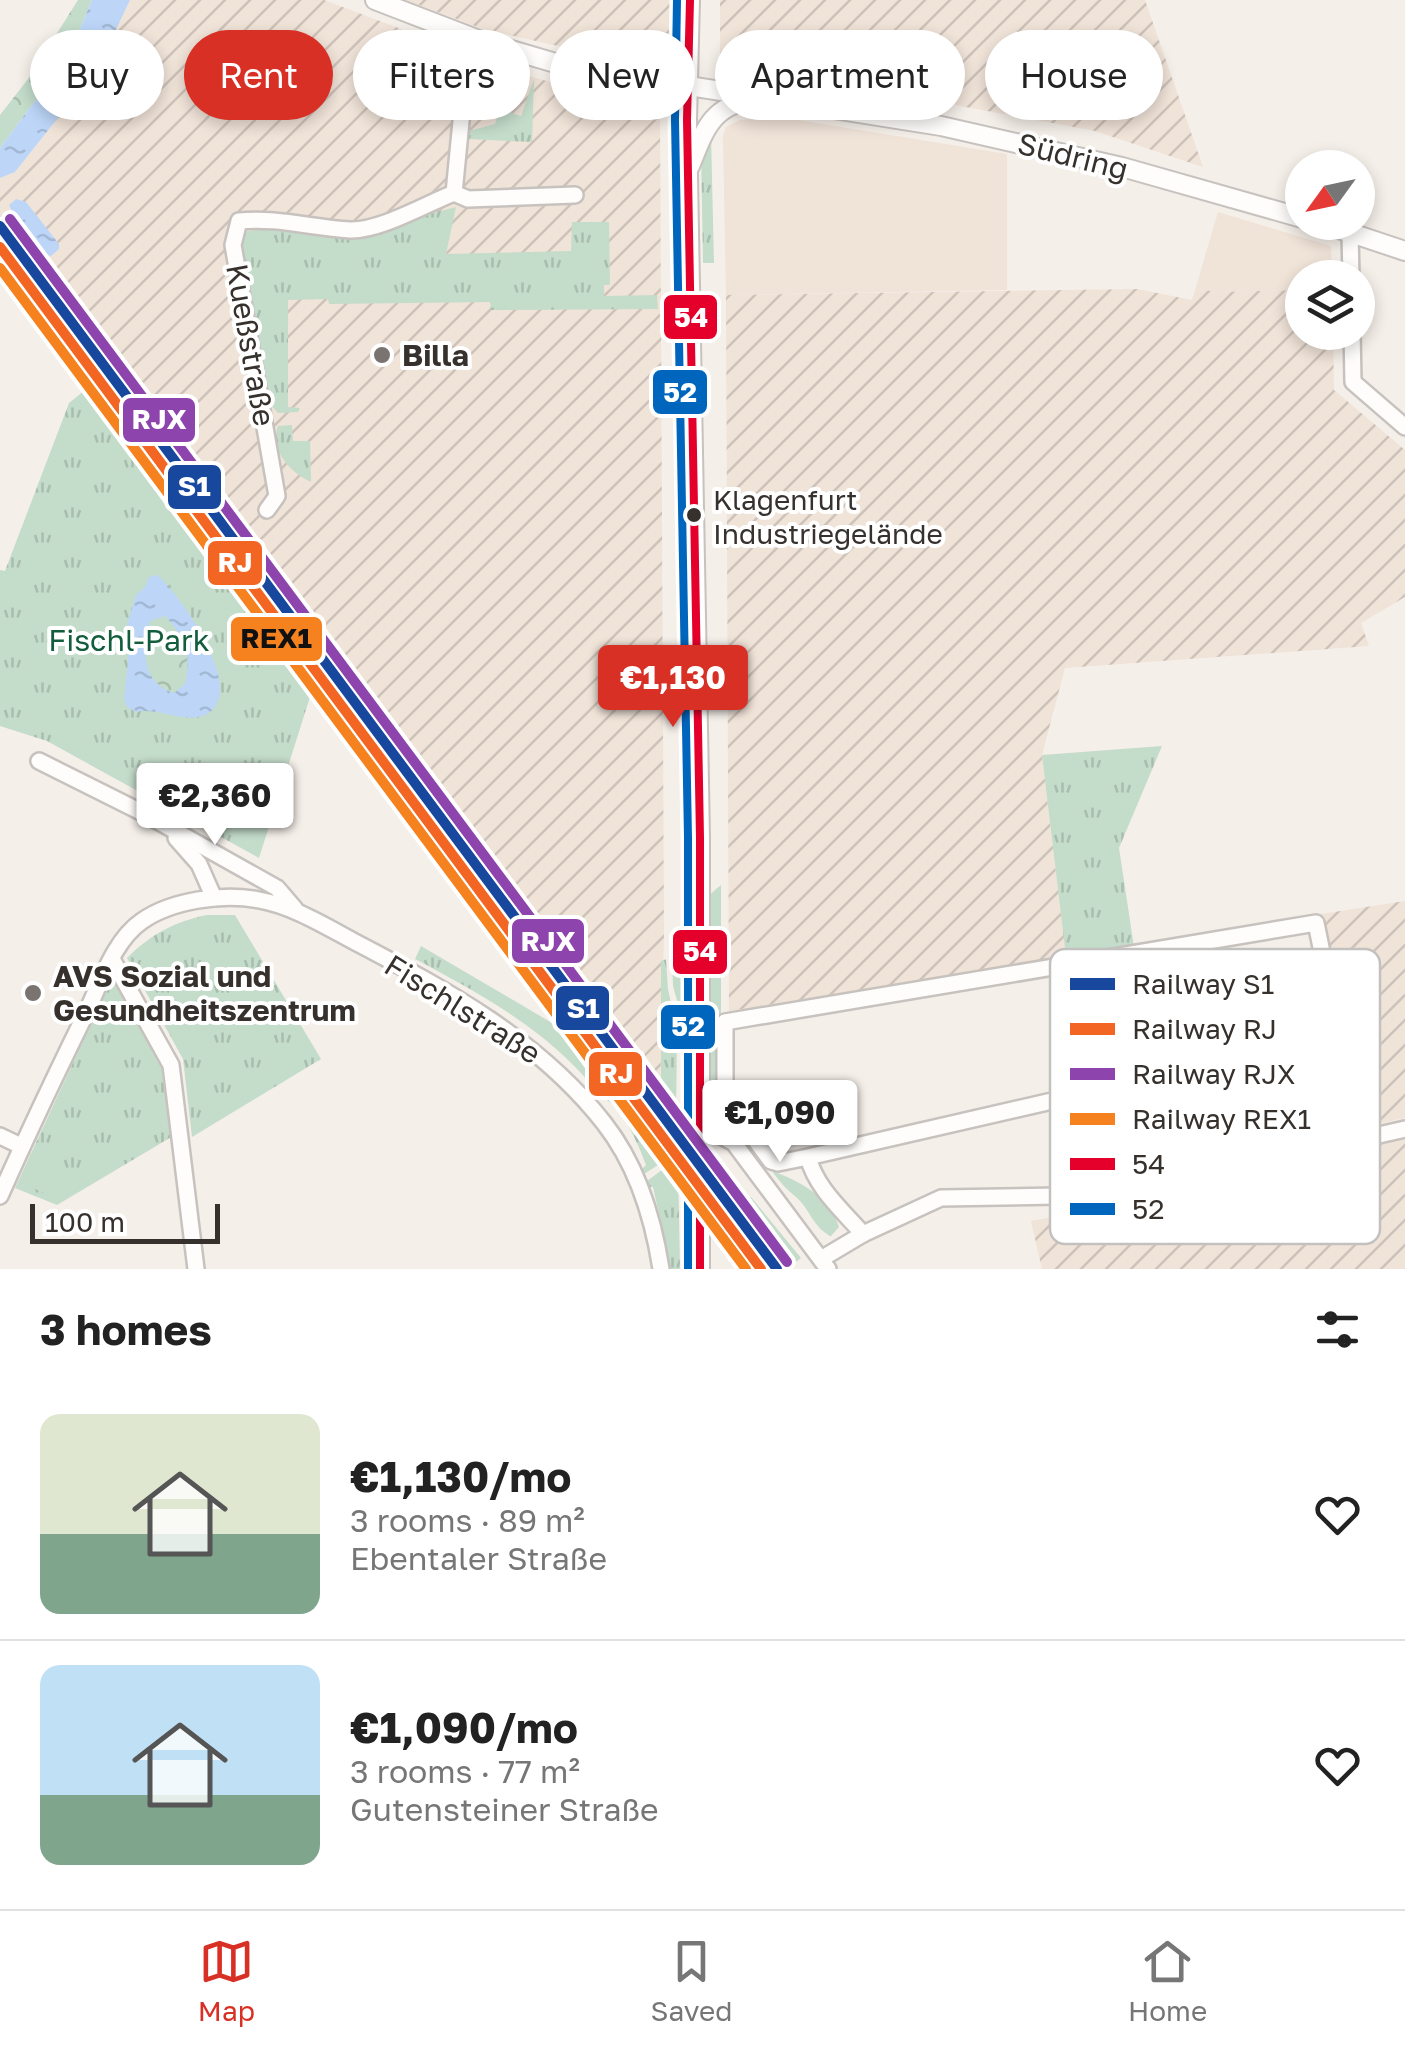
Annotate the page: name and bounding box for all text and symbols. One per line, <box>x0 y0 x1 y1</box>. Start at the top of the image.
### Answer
chip: Buy <box>30 30 164 120</box>
chip: Rent <box>184 30 333 120</box>
chip: Filters <box>353 30 530 120</box>
chip: New <box>550 30 695 120</box>
chip: Apartment <box>715 30 965 120</box>
chip: House <box>985 30 1163 120</box>
street label: Südring <box>1014 125 1132 187</box>
north arrow <box>1285 150 1375 240</box>
map controls <box>1285 150 1375 350</box>
button: layers <box>1285 260 1375 350</box>
street label: Kueßstraße <box>219 261 283 429</box>
line badge: 54 <box>662 293 719 341</box>
text: 54 <box>674 300 708 333</box>
place label: Billa <box>402 337 469 373</box>
marker: Billa <box>371 344 393 366</box>
line badge: 52 <box>651 368 709 416</box>
text: 52 <box>663 375 697 408</box>
line badge: RJX <box>121 396 197 444</box>
text: RJX <box>131 402 187 435</box>
line badge: S1 <box>166 463 223 511</box>
text: S1 <box>177 469 211 502</box>
place label: Klagenfurt Industriegelände <box>713 483 943 550</box>
marker: Klagenfurt Industriegelände <box>684 505 704 525</box>
line badge: RJ <box>206 539 264 587</box>
text: RJ <box>217 545 253 578</box>
line badge: REX1 <box>229 615 324 663</box>
text: REX1 <box>240 621 312 654</box>
park label: Fischl-Park <box>48 622 210 658</box>
pin: €1,130 <box>592 645 754 730</box>
text: €1,130 <box>620 658 726 696</box>
pin: €2,360 <box>134 763 296 848</box>
text: €2,360 <box>159 776 271 814</box>
line badge: RJX <box>510 917 586 965</box>
text: RJX <box>520 924 576 957</box>
line badge: 54 <box>671 928 729 976</box>
text: 54 <box>683 934 717 967</box>
street label: Fischlstraße <box>378 947 548 1071</box>
legend <box>1050 949 1380 1244</box>
place label: AVS Sozial und Gesundheitszentrum <box>53 958 356 1028</box>
text: Railway S1 <box>1132 967 1274 1000</box>
marker: AVS Sozial und Gesundheitszentrum <box>22 982 44 1004</box>
line badge: S1 <box>554 984 611 1032</box>
text: S1 <box>566 991 600 1024</box>
line badge: 52 <box>659 1003 717 1051</box>
text: 52 <box>671 1009 705 1042</box>
text: Railway RJ <box>1132 1012 1277 1045</box>
line badge: RJ <box>587 1050 644 1098</box>
text: RJ <box>598 1056 634 1089</box>
text: Railway RJX <box>1132 1057 1296 1090</box>
pin: €1,090 <box>699 1080 861 1165</box>
text: €1,090 <box>724 1093 836 1131</box>
text: Railway REX1 <box>1132 1102 1311 1135</box>
text: 54 <box>1132 1147 1165 1180</box>
text: 52 <box>1132 1192 1164 1225</box>
scale bar <box>30 1199 220 1244</box>
text: 100 m <box>45 1205 125 1238</box>
icon: filters <box>1310 1302 1365 1357</box>
text: 3 homes <box>40 1304 212 1354</box>
text: €1,130/mo <box>350 1451 571 1501</box>
icon: home <box>120 1454 240 1574</box>
icon: heart <box>1310 1487 1365 1542</box>
text: 3 rooms · 89 m² <box>350 1501 585 1539</box>
text: Ebentaler Straße <box>350 1539 607 1577</box>
text: €1,090/mo <box>350 1702 578 1752</box>
icon: home <box>120 1705 240 1825</box>
icon: heart <box>1310 1738 1365 1793</box>
text: 3 rooms · 77 m² <box>350 1752 580 1790</box>
text: Gutensteiner Straße <box>350 1790 659 1828</box>
tab: Map <box>198 1934 255 2027</box>
tab: Saved <box>651 1934 732 2027</box>
tab: Home <box>1128 1934 1207 2027</box>

